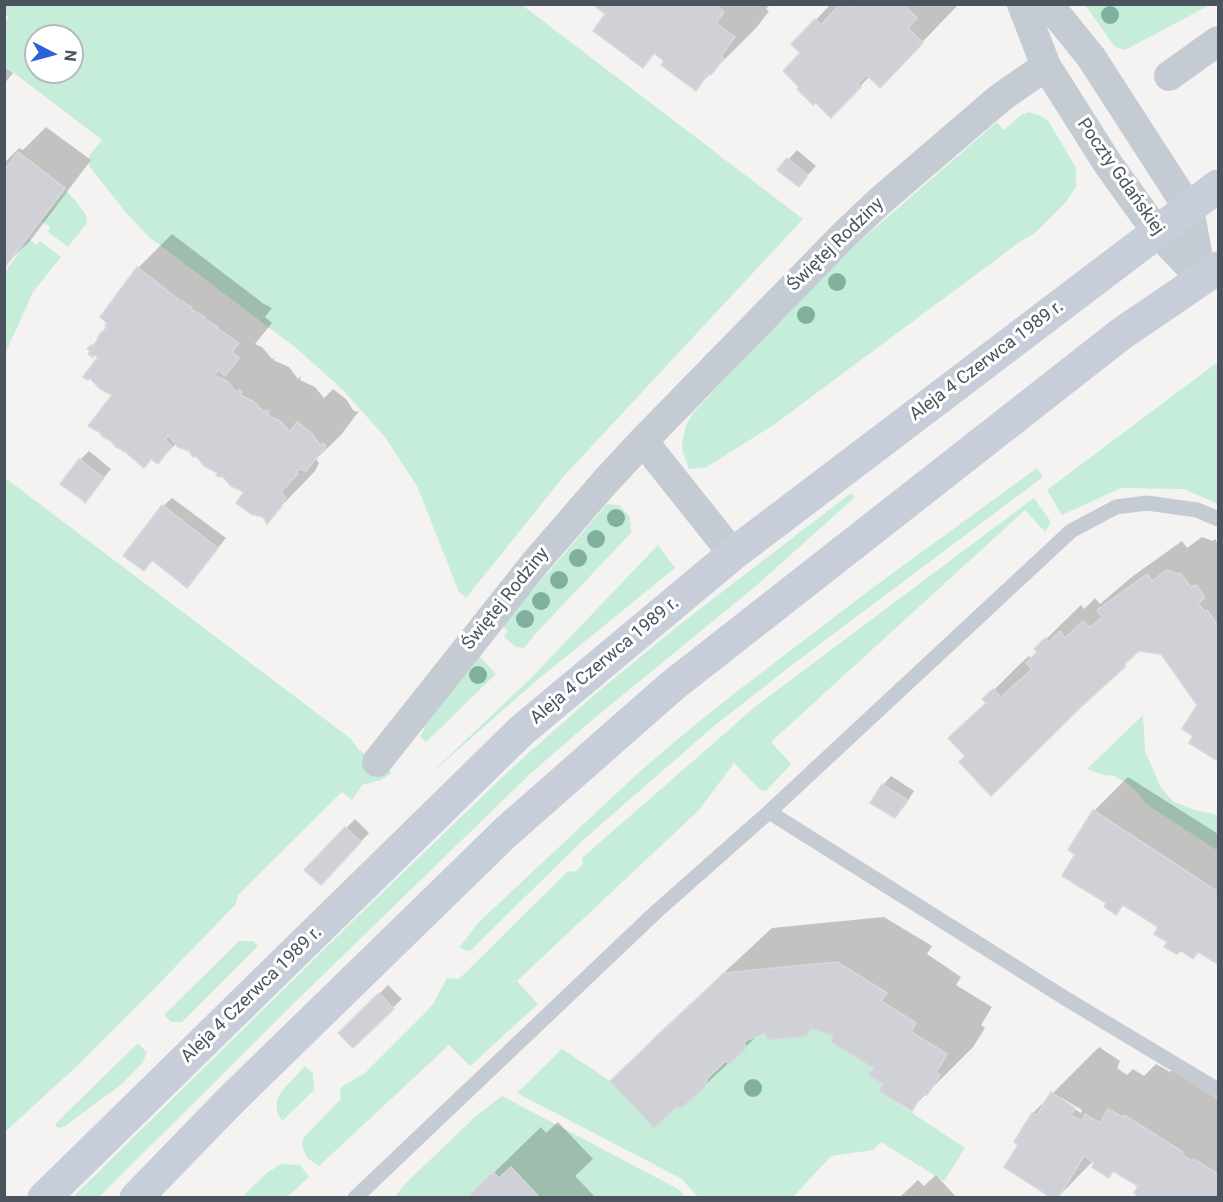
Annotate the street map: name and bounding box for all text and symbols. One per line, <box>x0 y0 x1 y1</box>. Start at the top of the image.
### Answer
north arrow <box>24 24 84 84</box>
text: N <box>60 49 80 62</box>
street label: Poczty Gdańskiej <box>1072 114 1168 240</box>
street label: Świętej Rodziny <box>783 194 889 296</box>
street label: Aleja 4 Czerwca 1989 r. <box>906 296 1068 426</box>
street label: Świętej Rodziny <box>458 543 554 655</box>
street label: Aleja 4 Czerwca 1989 r. <box>526 593 684 729</box>
street label: Aleja 4 Czerwca 1989 r. <box>177 922 327 1068</box>

